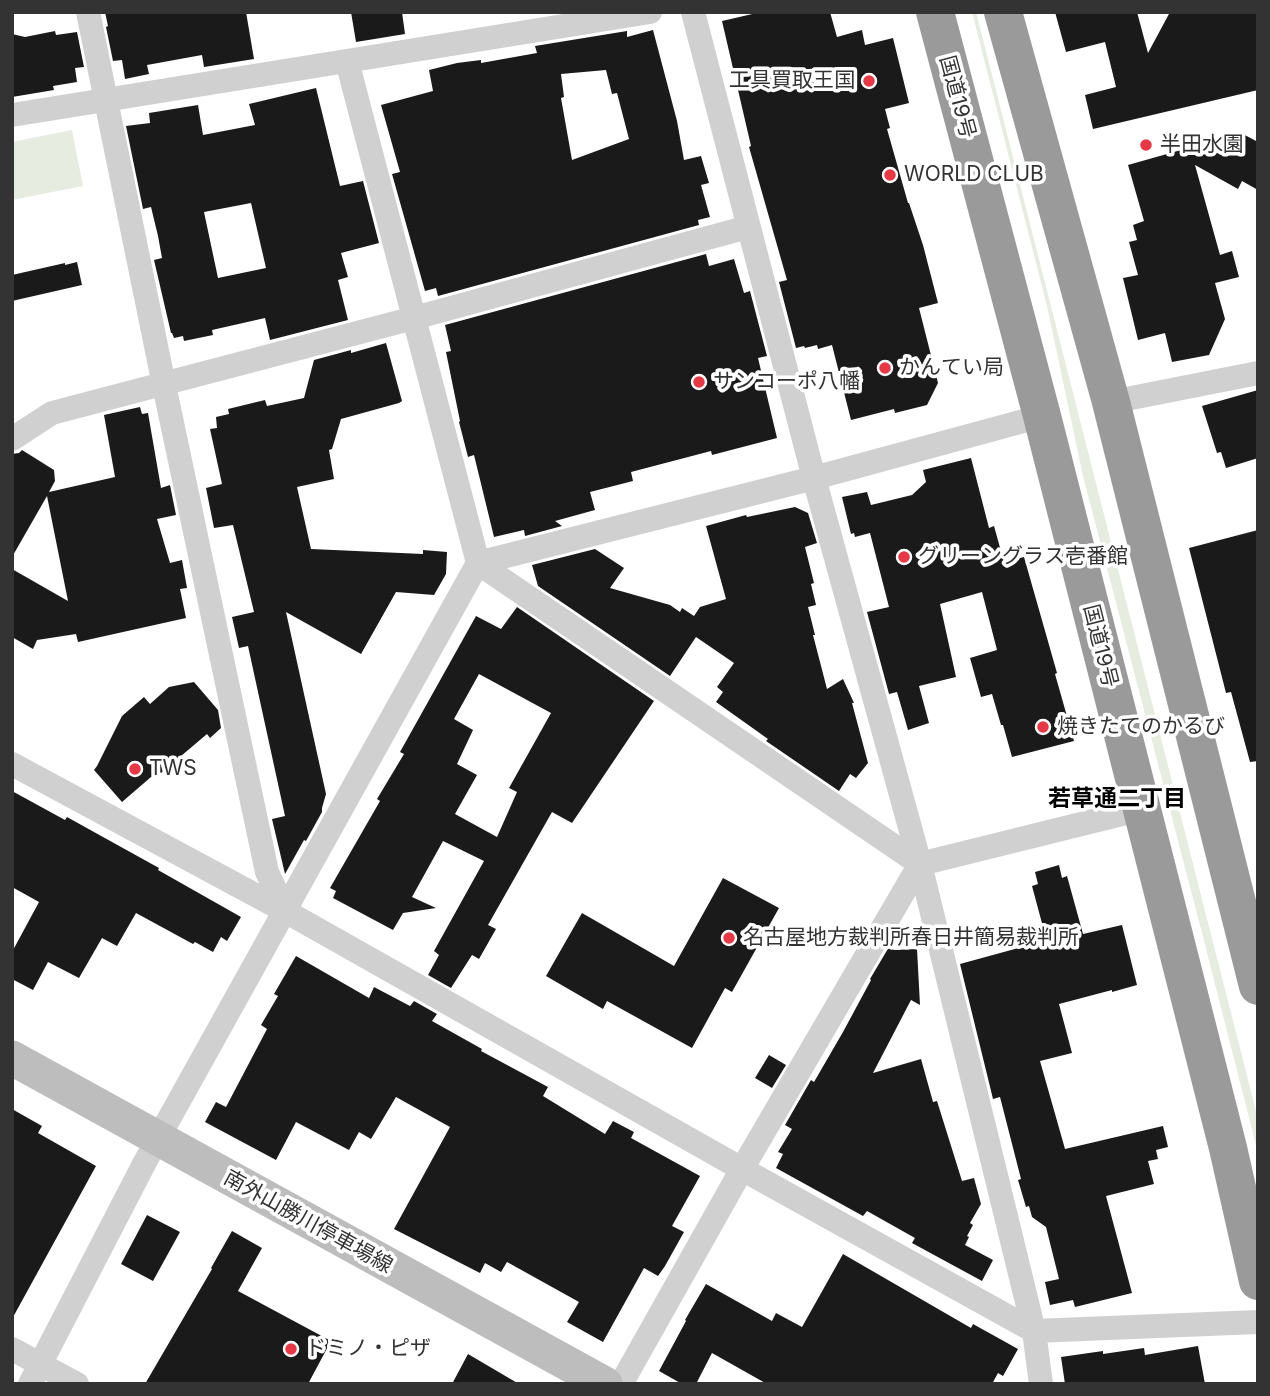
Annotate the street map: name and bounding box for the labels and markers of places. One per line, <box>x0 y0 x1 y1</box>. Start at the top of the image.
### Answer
place label: 工具買取王国 <box>729 68 855 94</box>
marker: 工具買取王国 <box>861 73 877 89</box>
place label: 半田水園 <box>1160 132 1244 158</box>
marker: 半田水園 <box>1138 137 1154 153</box>
place label: WORLD CLUB <box>904 162 1044 188</box>
marker: WORLD CLUB <box>882 167 898 183</box>
place label: かんてい局 <box>899 355 1004 381</box>
marker: かんてい局 <box>877 360 893 376</box>
place label: サンコーポ八幡 <box>713 369 860 395</box>
marker: サンコーポ八幡 <box>691 374 707 390</box>
place label: グリーングラス壱番館 <box>918 544 1128 570</box>
marker: グリーングラス壱番館 <box>896 549 912 565</box>
place label: 焼きたてのかるび <box>1057 714 1225 740</box>
marker: 焼きたてのかるび <box>1035 719 1051 735</box>
place label: TWS <box>149 756 197 782</box>
marker: TWS <box>127 761 143 777</box>
place label: 名古屋地方裁判所春日井簡易裁判所 <box>743 925 1079 951</box>
marker: 名古屋地方裁判所春日井簡易裁判所 <box>721 930 737 946</box>
place label: ドミノ・ピザ <box>305 1336 431 1362</box>
marker: ドミノ・ピザ <box>283 1341 299 1357</box>

